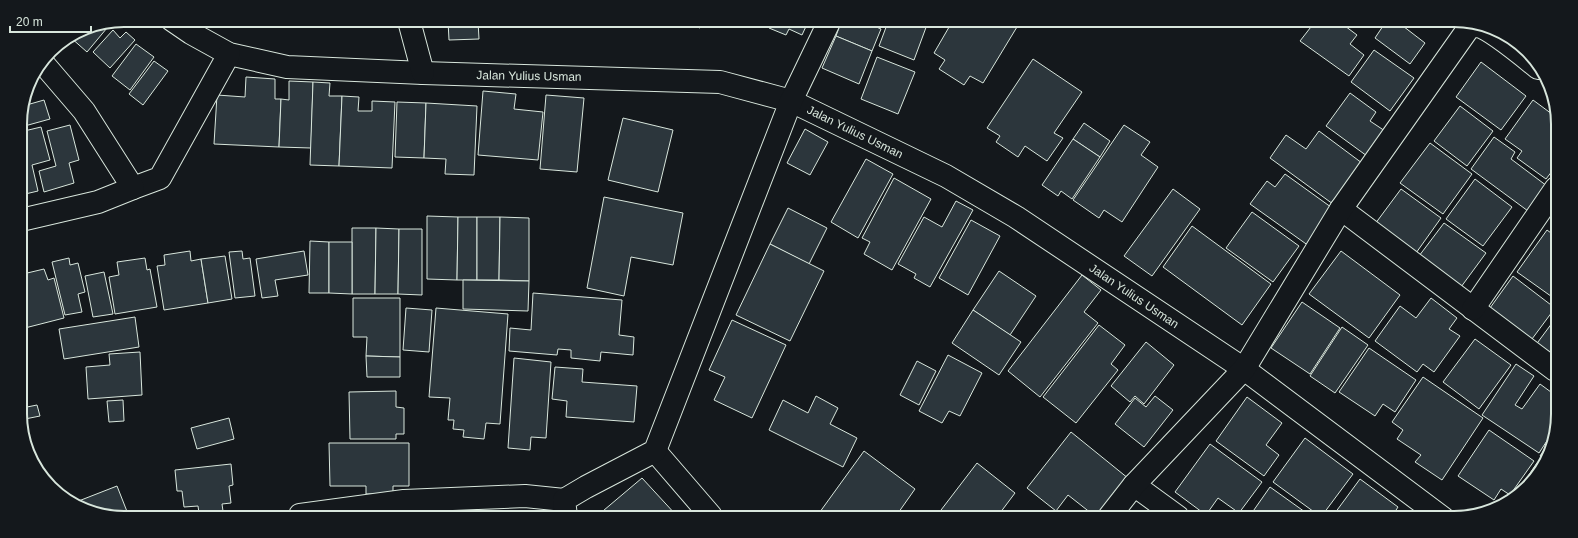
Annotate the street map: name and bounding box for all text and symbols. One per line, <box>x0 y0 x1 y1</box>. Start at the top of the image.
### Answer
scale bar <box>10 8 91 34</box>
text: 20 m <box>16 15 43 29</box>
street label: Jalan Yulius Usman <box>476 68 582 84</box>
street label: Jalan Yulius Usman <box>805 103 905 161</box>
street label: Jalan Yulius Usman <box>1086 261 1182 331</box>

